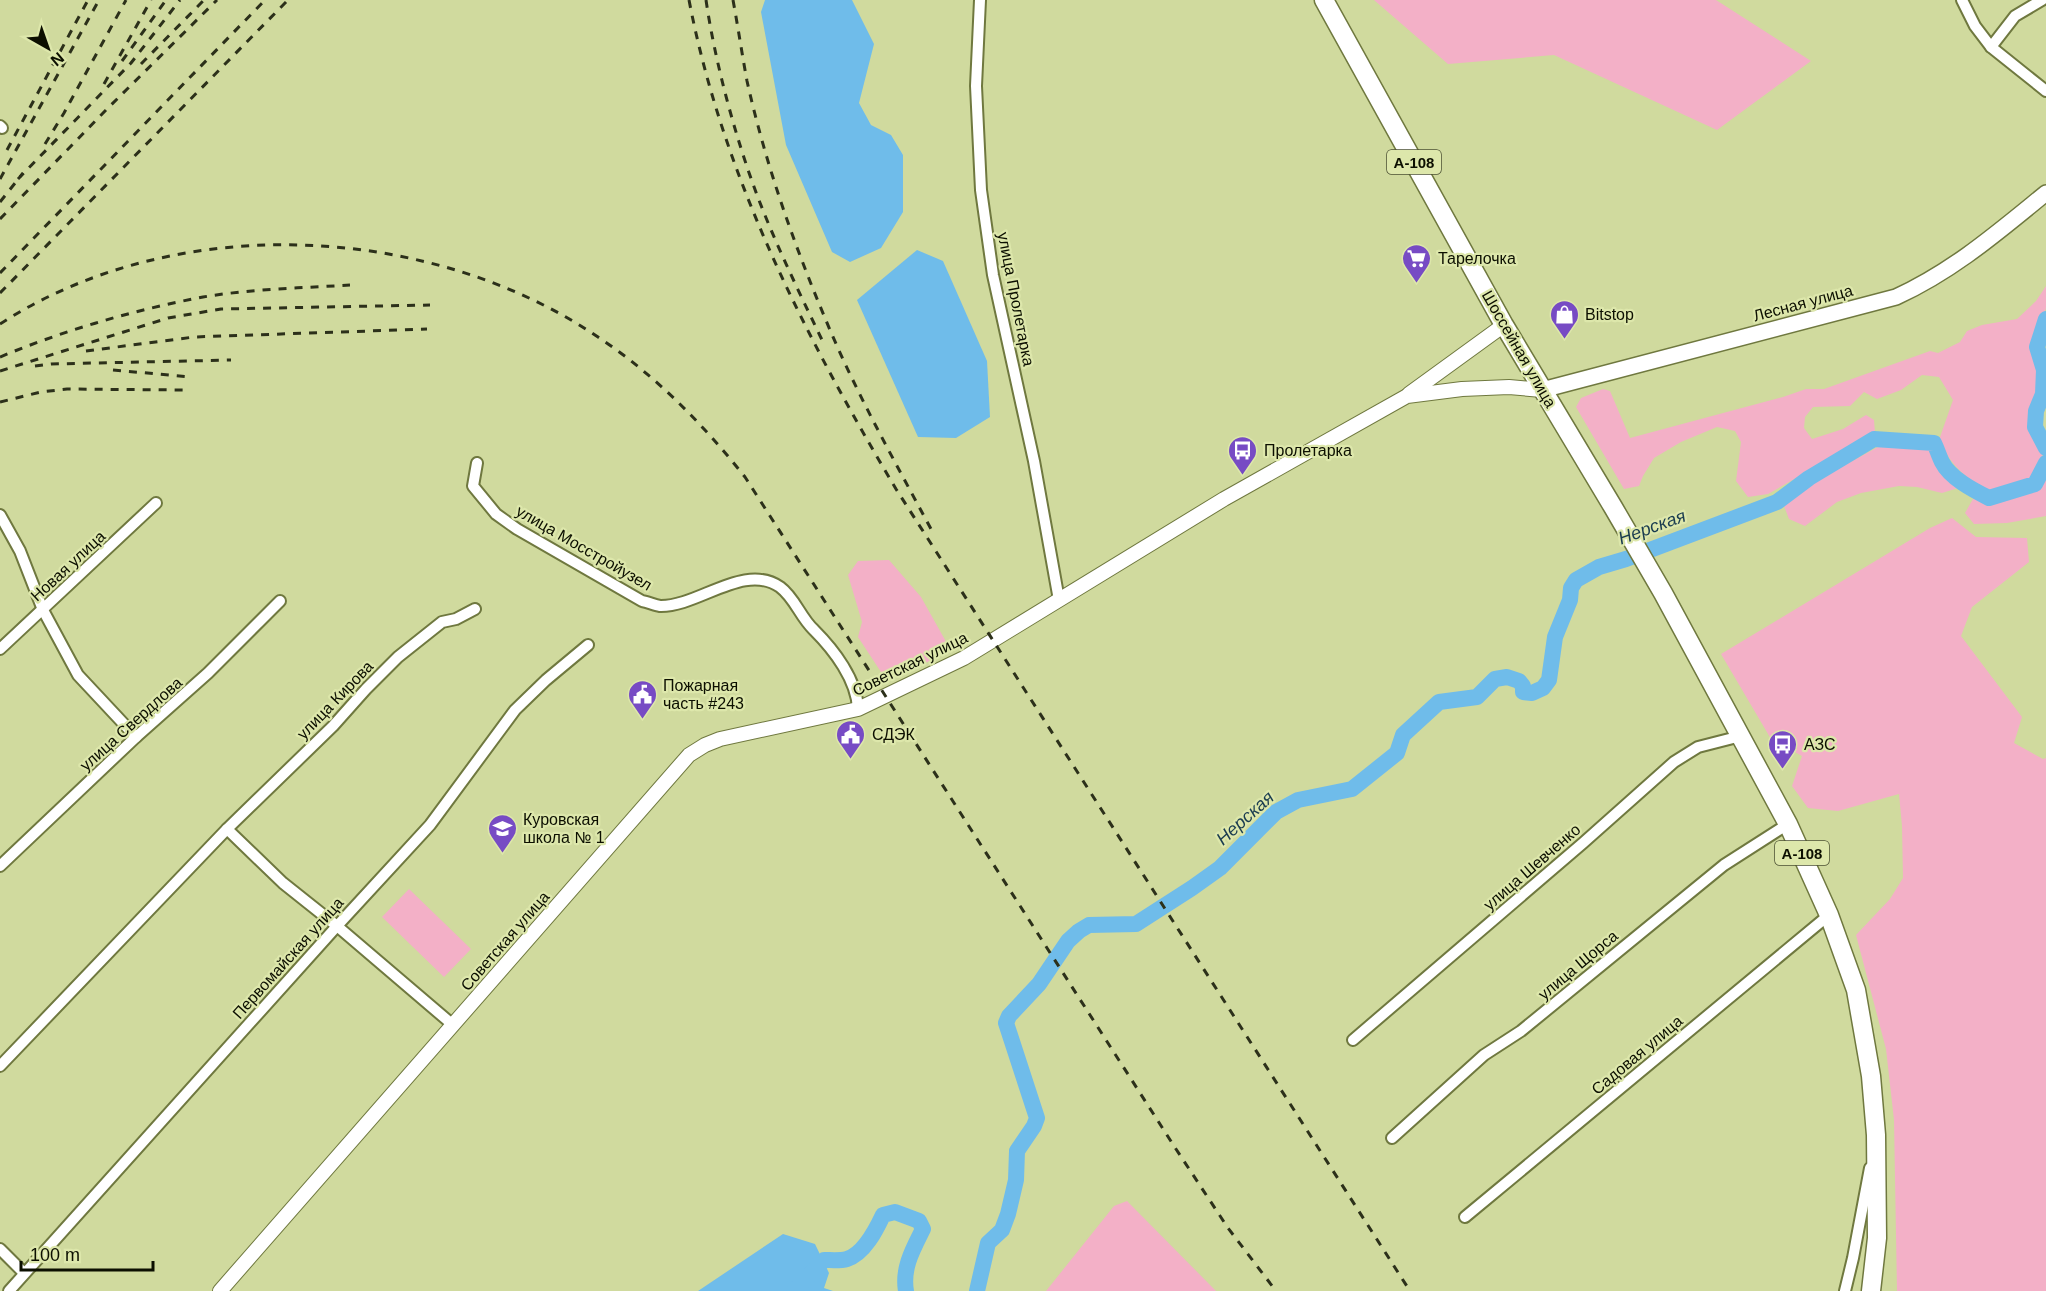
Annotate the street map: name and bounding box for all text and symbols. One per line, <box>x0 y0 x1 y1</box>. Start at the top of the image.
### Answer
north arrow <box>18 18 78 78</box>
text: N <box>47 49 67 69</box>
road number: А-108 <box>1387 150 1441 174</box>
street label: улица Пролетарка <box>995 230 1037 368</box>
supermarket icon: Тарелочка <box>1401 242 1433 284</box>
place label: Тарелочка <box>1438 250 1516 267</box>
street label: Лесная улица <box>1751 282 1855 324</box>
street label: Шоссейная улица <box>1479 287 1559 411</box>
shop icon: Bitstop <box>1548 298 1580 340</box>
place label: Bitstop <box>1585 306 1634 323</box>
bus stop icon: Пролетарка <box>1227 434 1259 476</box>
place label: Пролетарка <box>1264 442 1352 459</box>
street label: улица Мосстройузел <box>513 502 655 594</box>
water label: Нерская <box>1616 505 1689 548</box>
street label: Новая улица <box>28 527 109 605</box>
street label: Советская улица <box>850 629 970 699</box>
street label: улица Кирова <box>294 657 377 742</box>
street label: улица Свердлова <box>77 674 185 774</box>
place label: Пожарная часть #243 <box>663 677 744 712</box>
public building icon: Пожарная часть #243 <box>626 678 658 720</box>
public building icon: СДЭК <box>835 718 867 760</box>
place label: СДЭК <box>872 726 916 743</box>
bus stop icon: АЗС <box>1767 728 1799 770</box>
place label: АЗС <box>1804 736 1836 753</box>
water label: Нерская <box>1212 787 1278 849</box>
place label: Куровская школа № 1 <box>523 811 605 846</box>
school or university icon: Куровская школа № 1 <box>486 812 518 854</box>
street label: улица Шевченко <box>1480 821 1584 913</box>
road number: А-108 <box>1775 841 1829 865</box>
street label: Советская улица <box>457 888 553 994</box>
street label: Первомайская улица <box>229 894 347 1022</box>
street label: улица Щорса <box>1535 927 1621 1003</box>
street label: Садовая улица <box>1588 1012 1686 1098</box>
scale bar <box>21 1234 153 1272</box>
text: 100 m <box>30 1245 80 1265</box>

